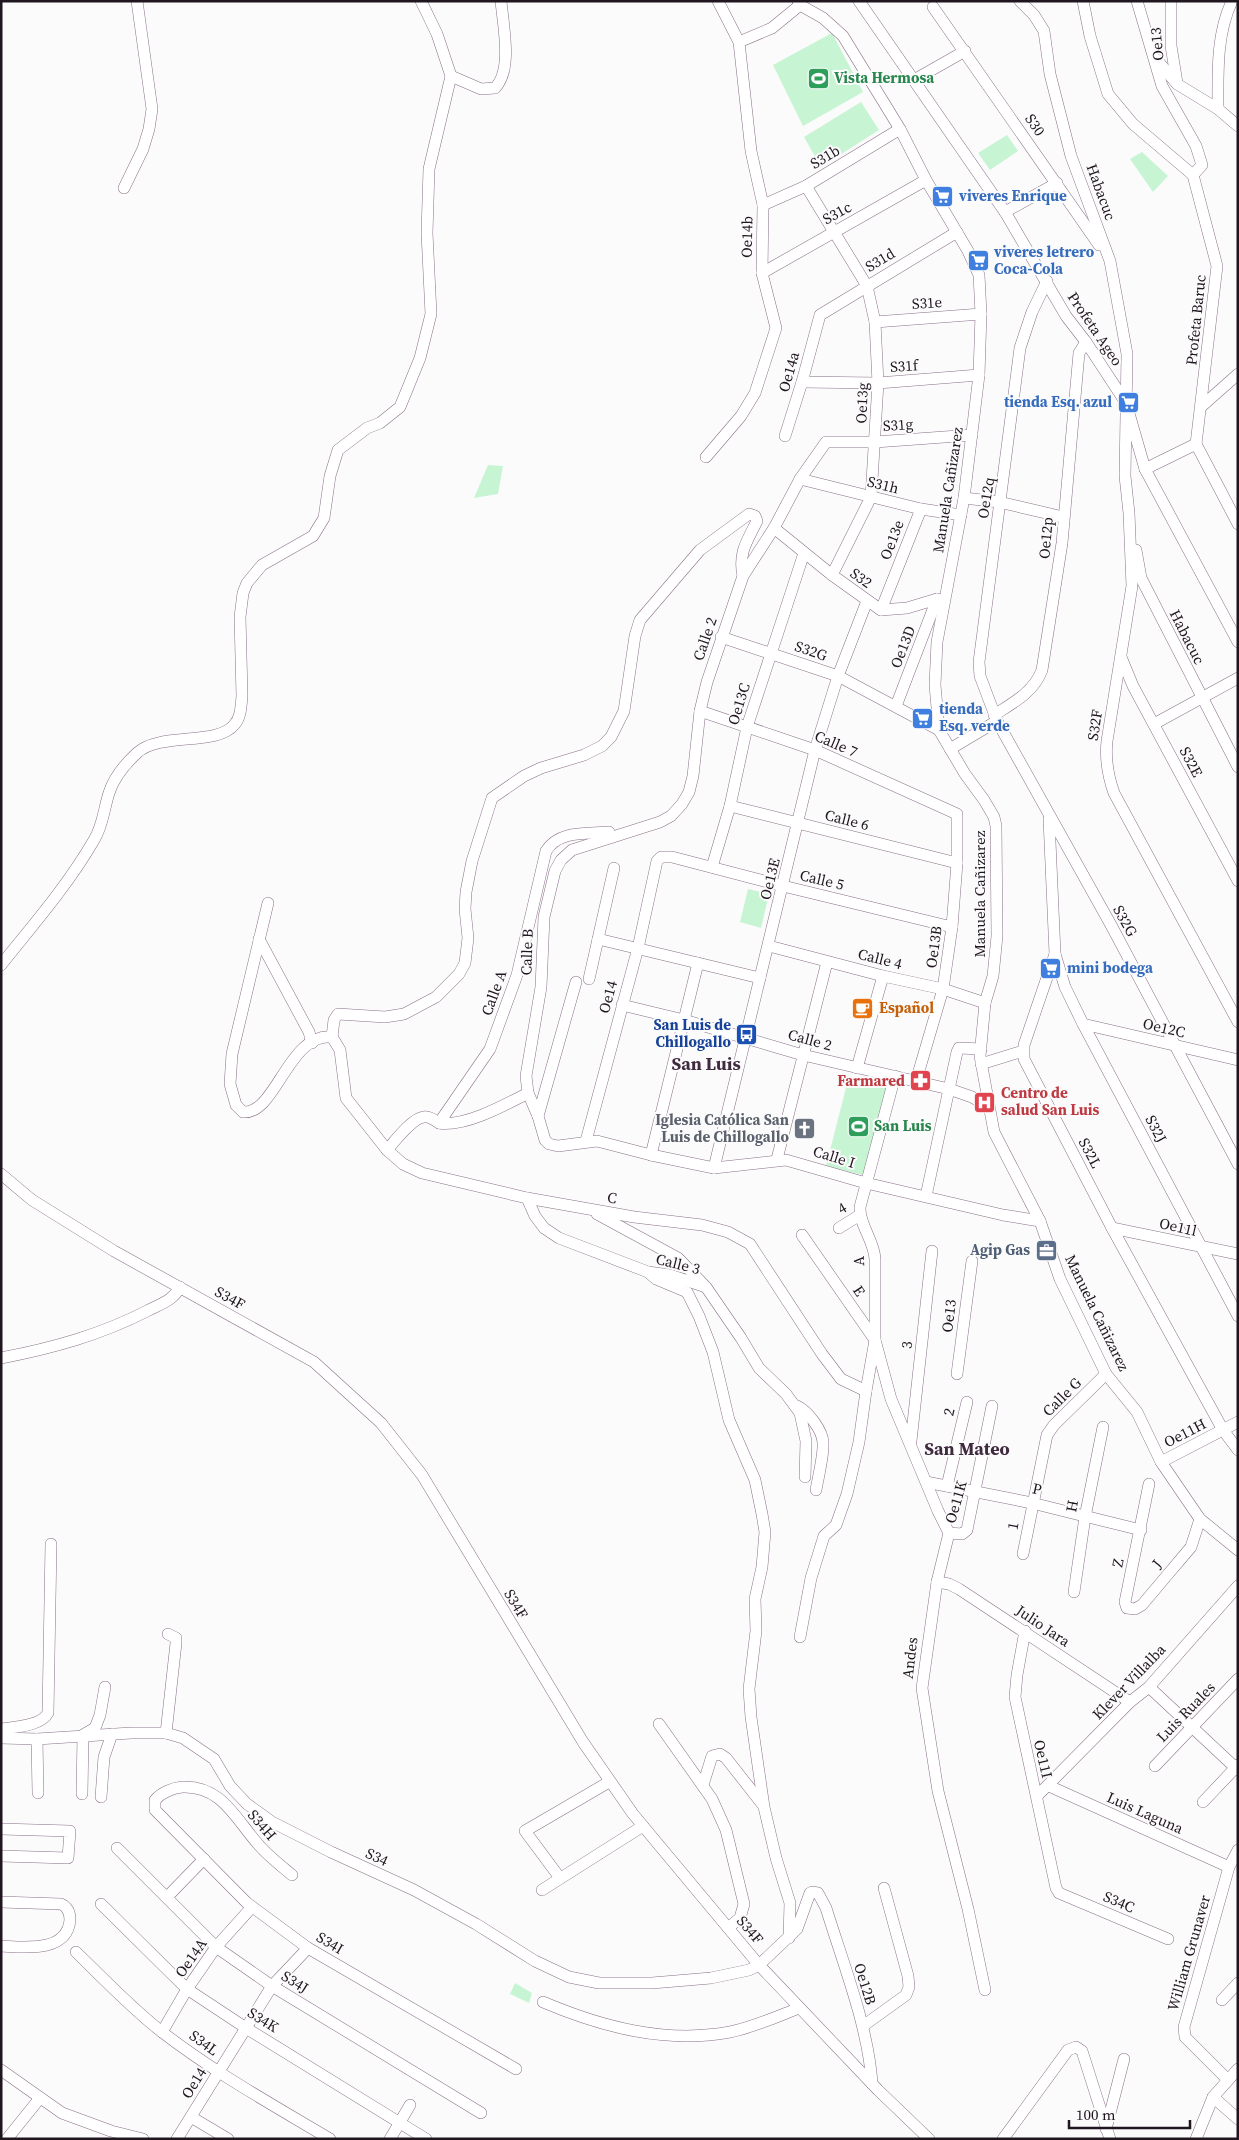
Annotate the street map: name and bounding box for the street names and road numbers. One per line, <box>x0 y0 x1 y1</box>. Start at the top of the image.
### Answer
street label: Oe13 <box>1145 27 1168 62</box>
street label: S30 <box>1020 109 1051 140</box>
street label: S31b <box>806 139 844 174</box>
street label: Habacuc <box>1082 161 1121 223</box>
street label: S31c <box>819 196 855 229</box>
street label: Oe14b <box>736 216 757 258</box>
street label: S31d <box>861 242 899 277</box>
street label: Profeta Baruc <box>1180 274 1211 366</box>
street label: Profeta Ageo <box>1063 287 1128 370</box>
street label: S31e <box>911 291 943 314</box>
street label: Oe14a <box>773 349 804 394</box>
street label: S31f <box>889 354 920 377</box>
street label: Oe13g <box>850 382 873 424</box>
street label: S31g <box>882 413 914 436</box>
street label: Manuela Cañizarez <box>927 425 968 554</box>
street label: S31h <box>865 470 901 499</box>
street label: Oe12q <box>972 475 999 520</box>
street label: Oe12p <box>1033 516 1058 560</box>
street label: Oe13e <box>874 517 909 563</box>
street label: S32 <box>846 562 877 593</box>
street label: Habacuc <box>1165 606 1210 668</box>
street label: Calle 2 <box>687 614 722 663</box>
street label: Oe13D <box>885 623 920 671</box>
street label: S32G <box>792 635 830 666</box>
street label: Oe13C <box>722 680 755 727</box>
street label: S32F <box>1082 707 1107 742</box>
street label: Calle 7 <box>812 725 861 762</box>
street label: S32E <box>1175 743 1208 781</box>
street label: Calle 6 <box>823 804 871 835</box>
street label: Manuela Cañizarez <box>969 830 990 958</box>
street label: Oe13E <box>754 856 785 902</box>
street label: Calle 5 <box>798 864 846 895</box>
street label: S32G <box>1108 901 1143 940</box>
street label: Oe13B <box>920 924 947 970</box>
street label: Calle B <box>515 928 538 976</box>
street label: Calle 4 <box>856 943 905 974</box>
street label: Calle A <box>476 967 511 1019</box>
street label: Oe14 <box>593 978 622 1016</box>
street label: Oe12C <box>1141 1012 1187 1043</box>
street label: Calle 2 <box>786 1024 834 1055</box>
street label: S32J <box>1141 1111 1173 1147</box>
street label: S32L <box>1074 1134 1107 1172</box>
street label: Calle I <box>811 1140 858 1173</box>
street label: C <box>606 1186 619 1209</box>
street label: 4 <box>833 1196 851 1219</box>
street label: Oe11l <box>1157 1212 1199 1241</box>
street label: Calle 3 <box>654 1248 702 1279</box>
street label: Manuela Cañizarez <box>1060 1251 1135 1375</box>
street label: A <box>848 1255 869 1267</box>
street label: S34F <box>211 1281 249 1314</box>
street label: E <box>848 1281 871 1300</box>
street label: Oe13 <box>936 1298 961 1334</box>
street label: 3 <box>896 1340 917 1350</box>
street label: Calle G <box>1037 1372 1086 1421</box>
street label: 2 <box>937 1406 960 1418</box>
street label: Oe11H <box>1160 1413 1210 1452</box>
street label: P <box>1030 1477 1044 1500</box>
street label: Oe11K <box>939 1478 972 1526</box>
street label: H <box>1060 1498 1083 1514</box>
street label: 1 <box>1002 1520 1024 1531</box>
street label: J <box>1146 1554 1167 1573</box>
street label: Z <box>1106 1557 1129 1569</box>
street label: S34F <box>499 1585 534 1623</box>
street label: Julio Jara <box>1011 1599 1075 1652</box>
street label: Andes <box>897 1636 922 1680</box>
street label: Klever Villalba <box>1087 1639 1170 1724</box>
street label: Luis Ruales <box>1152 1677 1220 1746</box>
street label: Oe11I <box>1029 1738 1058 1780</box>
street label: Luis Laguna <box>1104 1786 1187 1839</box>
street label: S34H <box>243 1805 282 1845</box>
street label: S34 <box>362 1842 392 1871</box>
street label: S34C <box>1100 1886 1138 1917</box>
street label: William Grunaver <box>1162 1892 1215 2013</box>
street label: S34F <box>732 1911 769 1949</box>
street label: S34I <box>313 1926 348 1959</box>
street label: Oe14A <box>170 1934 212 1981</box>
street label: Oe12B <box>849 1960 882 2007</box>
street label: S34J <box>278 1965 313 1998</box>
street label: S34K <box>244 2002 283 2037</box>
street label: S34L <box>185 2025 223 2060</box>
street label: Oe14 <box>176 2063 212 2102</box>

